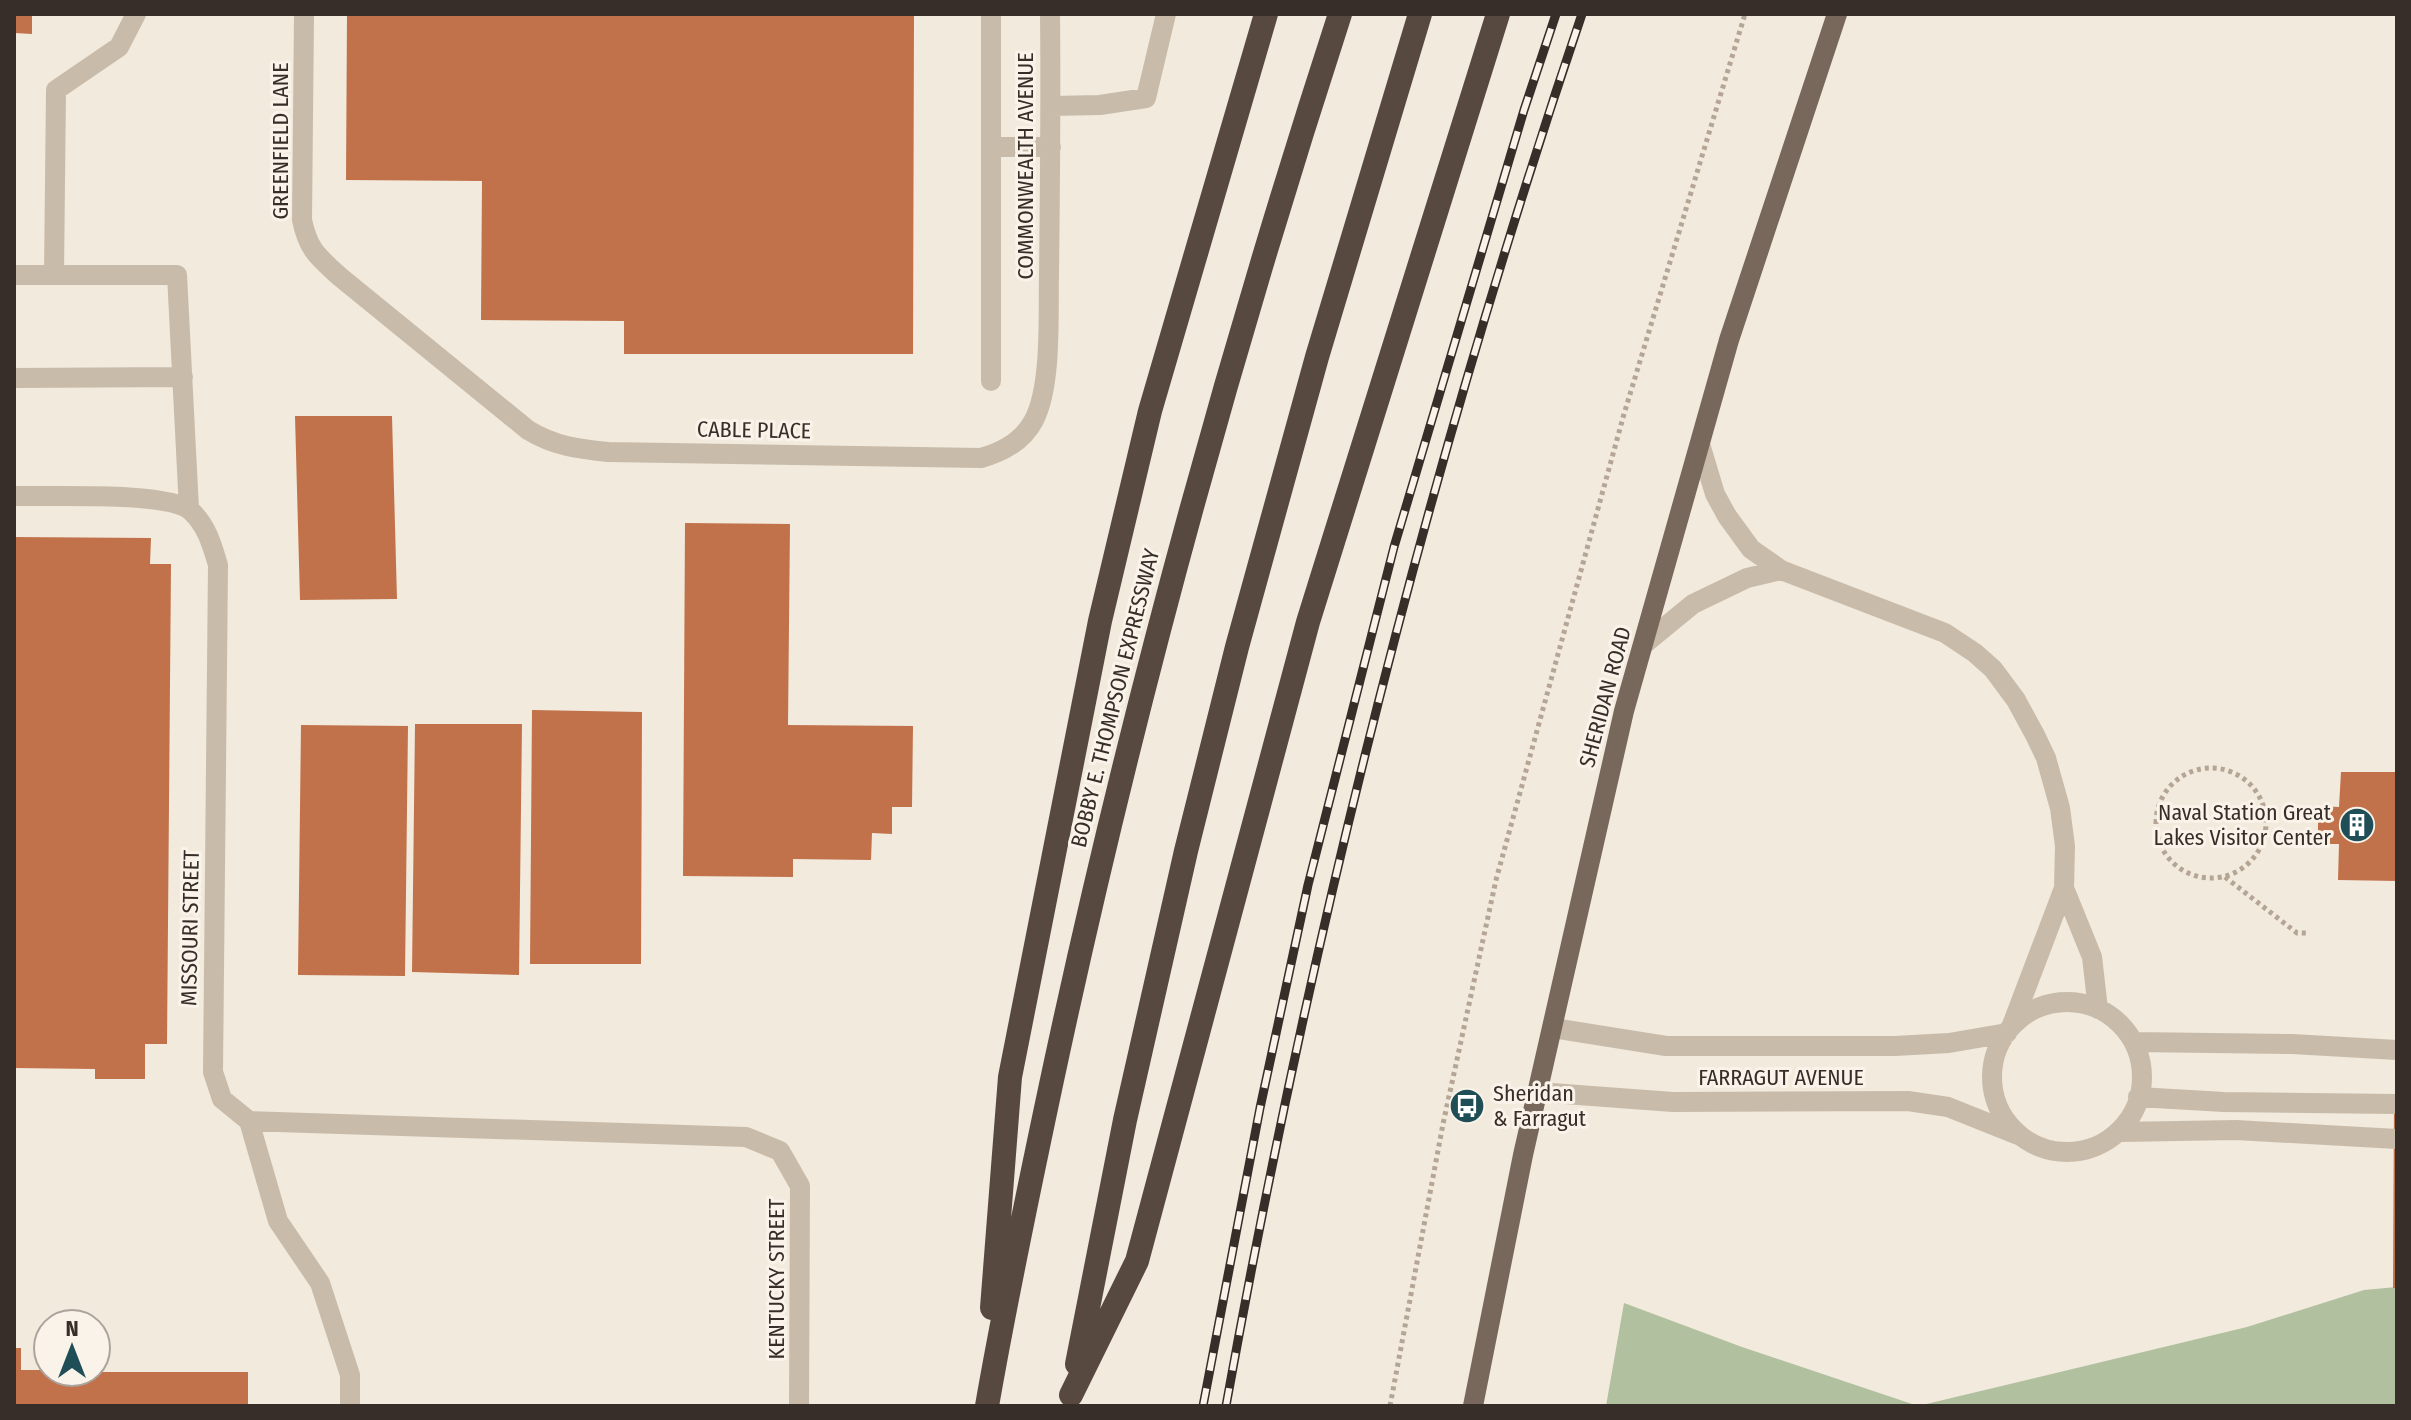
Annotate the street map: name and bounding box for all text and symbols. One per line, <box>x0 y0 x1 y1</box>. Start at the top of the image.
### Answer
street label: COMMONWEALTH AVENUE <box>1012 52 1039 280</box>
street label: GREENFIELD LANE <box>267 63 294 220</box>
street label: CABLE PLACE <box>697 416 811 444</box>
street label: BOBBY E. THOMPSON EXPRESSWAY <box>1065 546 1165 850</box>
street label: SHERIDAN ROAD <box>1573 624 1637 770</box>
place label: Naval Station Great Lakes Visitor Center <box>2154 799 2332 851</box>
building icon: Naval Station Great Lakes Visitor Center <box>2338 806 2376 844</box>
street label: MISSOURI STREET <box>175 849 205 1006</box>
street label: FARRAGUT AVENUE <box>1698 1064 1864 1091</box>
place label: Sheridan & Farragut <box>1493 1080 1587 1132</box>
bus stop icon: Sheridan & Farragut <box>1448 1087 1486 1125</box>
street label: KENTUCKY STREET <box>763 1198 790 1359</box>
north arrow <box>32 1308 112 1388</box>
text: N <box>65 1315 79 1342</box>

